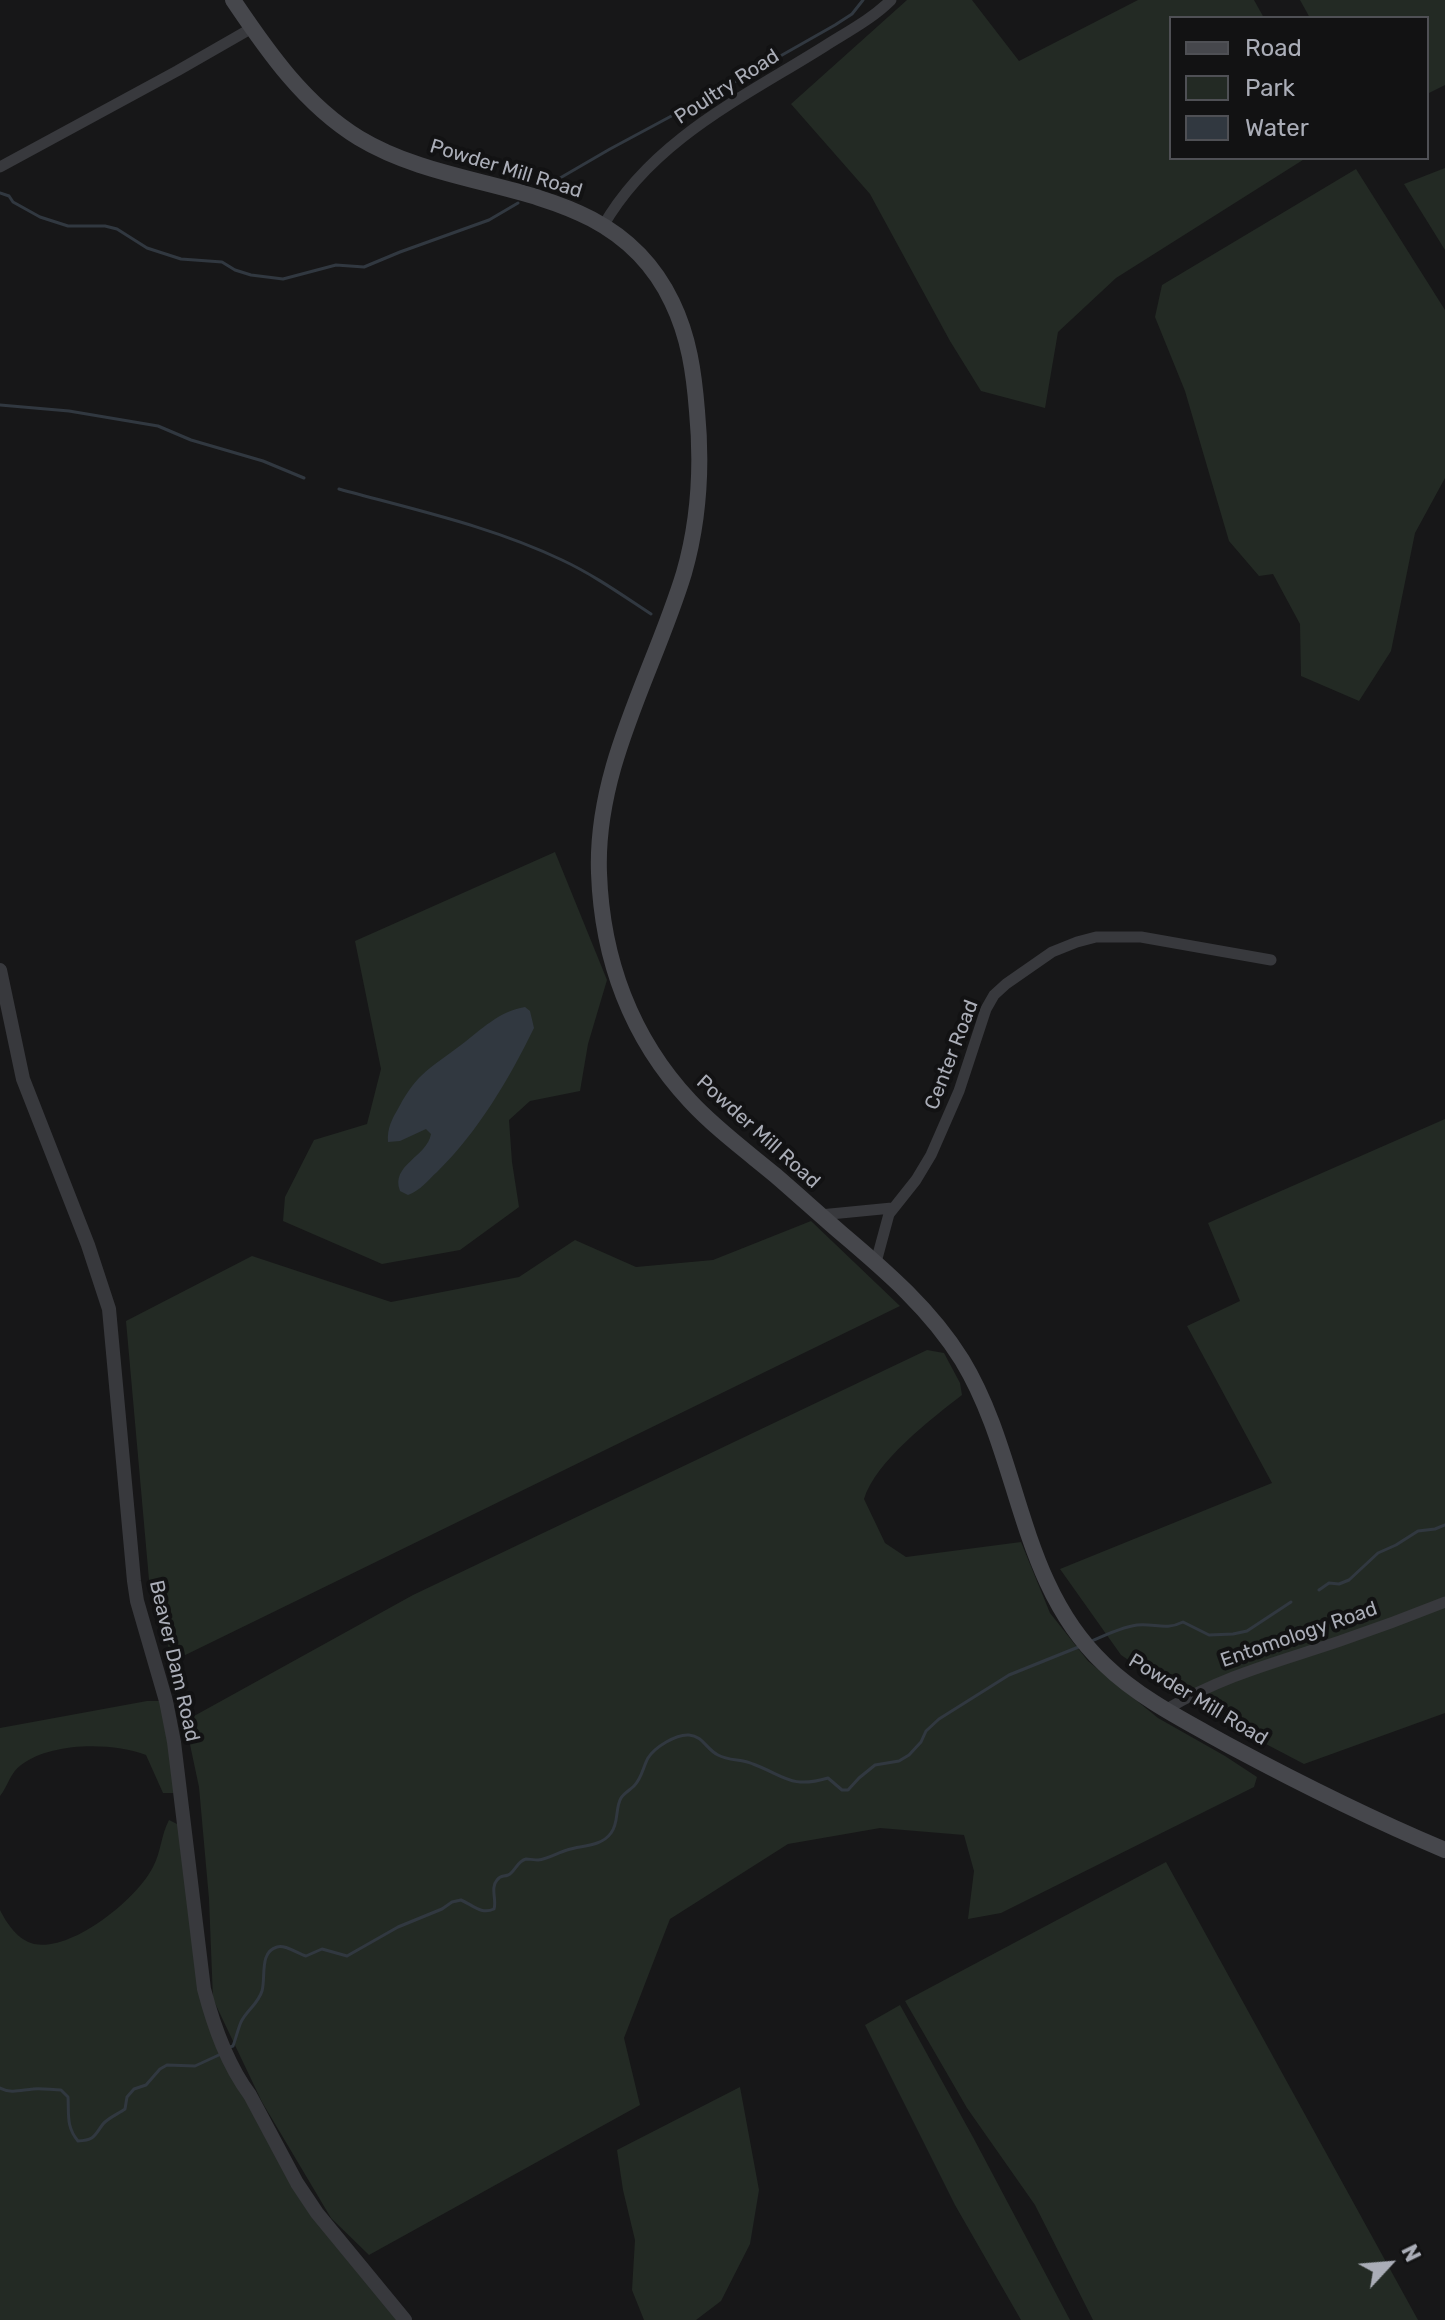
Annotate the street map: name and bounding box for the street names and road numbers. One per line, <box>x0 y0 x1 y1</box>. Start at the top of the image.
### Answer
street label: Poultry Road <box>670 44 784 130</box>
street label: Powder Mill Road <box>427 134 585 204</box>
street label: Center Road <box>920 997 984 1113</box>
street label: Powder Mill Road <box>691 1070 825 1194</box>
street label: Beaver Dam Road <box>144 1578 204 1744</box>
street label: Entomology Road <box>1217 1597 1381 1673</box>
street label: Powder Mill Road <box>1124 1649 1272 1751</box>

